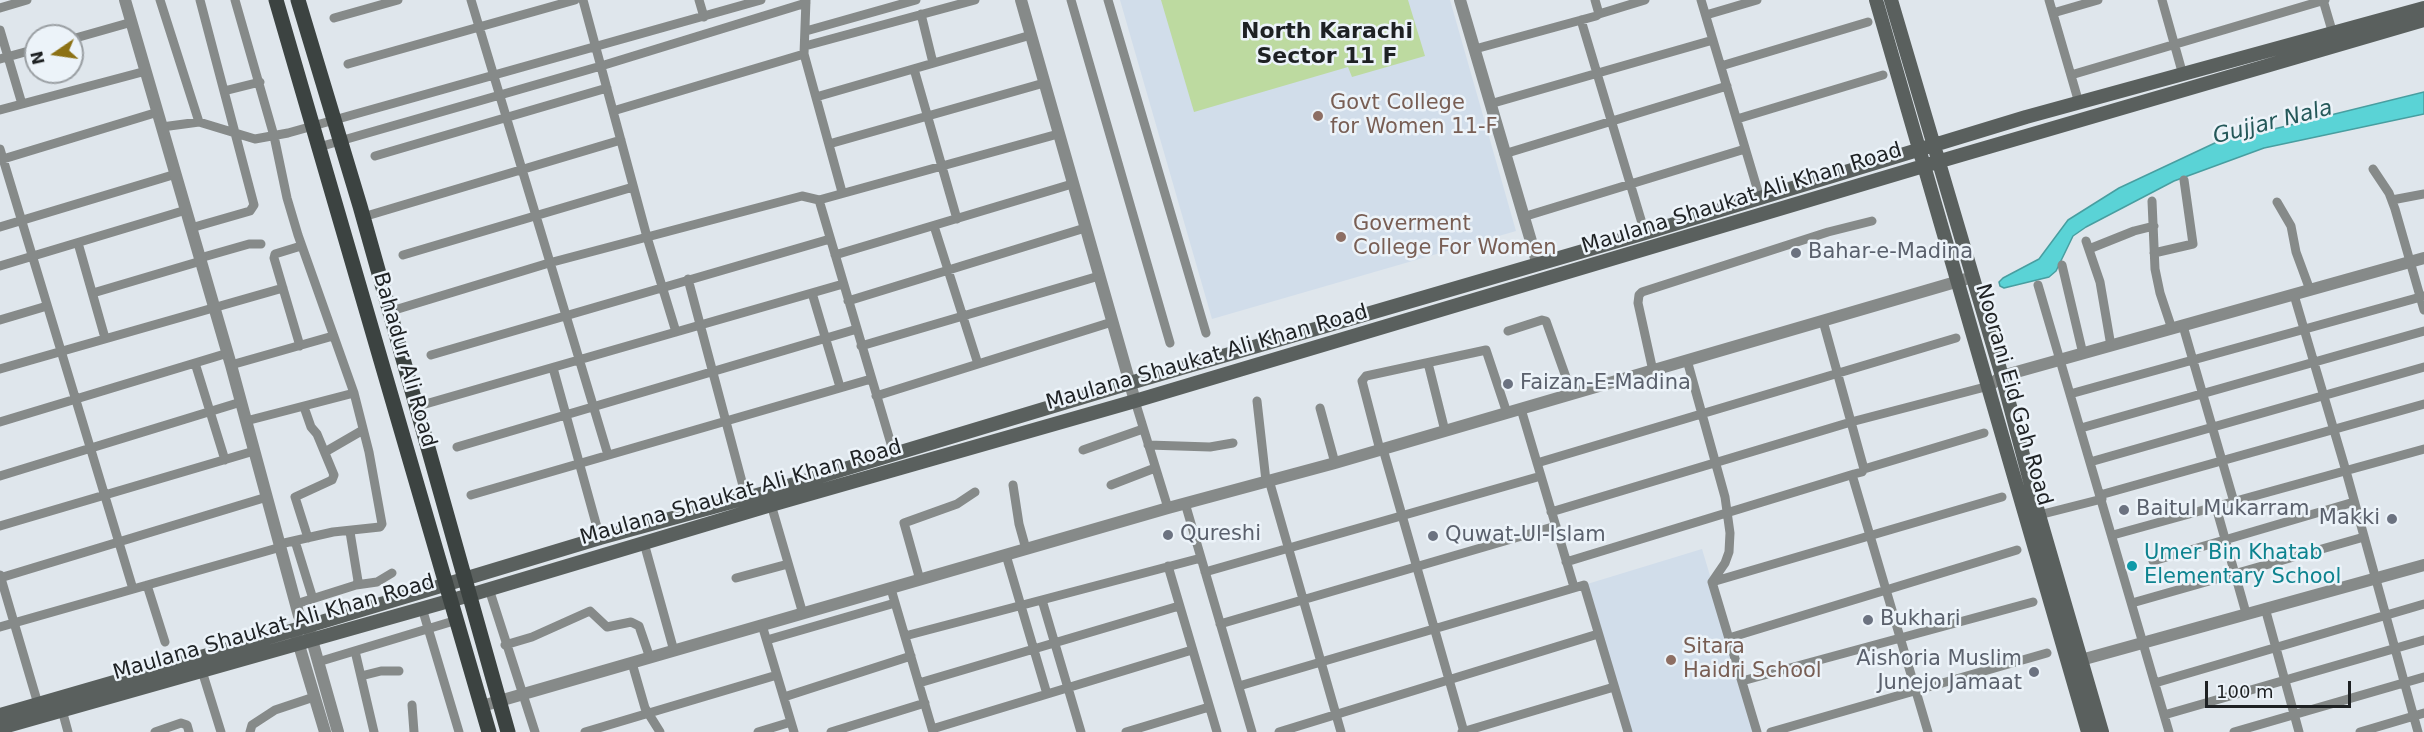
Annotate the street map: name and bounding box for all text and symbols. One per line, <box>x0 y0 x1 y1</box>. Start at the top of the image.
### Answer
district label: North Karachi Sector 11 F <box>1241 19 1413 70</box>
north arrow <box>24 24 84 84</box>
text: N <box>27 49 49 66</box>
place label: Govt College for Women 11-F <box>1330 91 1498 141</box>
water label: Gujjar Nala <box>2210 95 2336 151</box>
marker: Govt College for Women 11-F <box>1311 109 1325 123</box>
street label: Maulana Shaukat Ali Khan Road <box>1579 138 1905 260</box>
place label: Goverment College For Women <box>1353 212 1557 262</box>
marker: Goverment College For Women <box>1334 230 1348 244</box>
place label: Bahar-e-Madina <box>1808 240 1973 266</box>
marker: Bahar-e-Madina <box>1789 246 1803 260</box>
street label: Bahadur Ali Road <box>367 270 441 450</box>
street label: Noorani Eid Gah Road <box>1969 281 2057 509</box>
street label: Maulana Shaukat Ali Khan Road <box>1043 300 1371 416</box>
place label: Faizan-E-Madina <box>1520 371 1691 397</box>
marker: Faizan-E-Madina <box>1501 377 1515 391</box>
street label: Maulana Shaukat Ali Khan Road <box>577 435 905 551</box>
place label: Baitul Mukarram <box>2136 497 2309 523</box>
marker: Baitul Mukarram <box>2117 503 2131 517</box>
place label: Makki <box>2319 506 2380 532</box>
marker: Makki <box>2385 512 2399 526</box>
place label: Qureshi <box>1180 522 1261 548</box>
place label: Quwat-Ul-Islam <box>1445 523 1606 549</box>
marker: Qureshi <box>1161 528 1175 542</box>
marker: Quwat-Ul-Islam <box>1426 529 1440 543</box>
place label: Umer Bin Khatab Elementary School <box>2144 541 2341 591</box>
marker: Umer Bin Khatab Elementary School <box>2125 559 2139 573</box>
street label: Maulana Shaukat Ali Khan Road <box>110 570 438 686</box>
place label: Bukhari <box>1880 607 1961 633</box>
marker: Bukhari <box>1861 613 1875 627</box>
place label: Sitara Haidri School <box>1683 635 1822 685</box>
place label: Aishoria Muslim Junejo Jamaat <box>1856 647 2022 697</box>
marker: Sitara Haidri School <box>1664 653 1678 667</box>
marker: Aishoria Muslim Junejo Jamaat <box>2027 665 2041 679</box>
scale bar <box>2208 669 2354 707</box>
text: 100 m <box>2216 681 2274 702</box>

